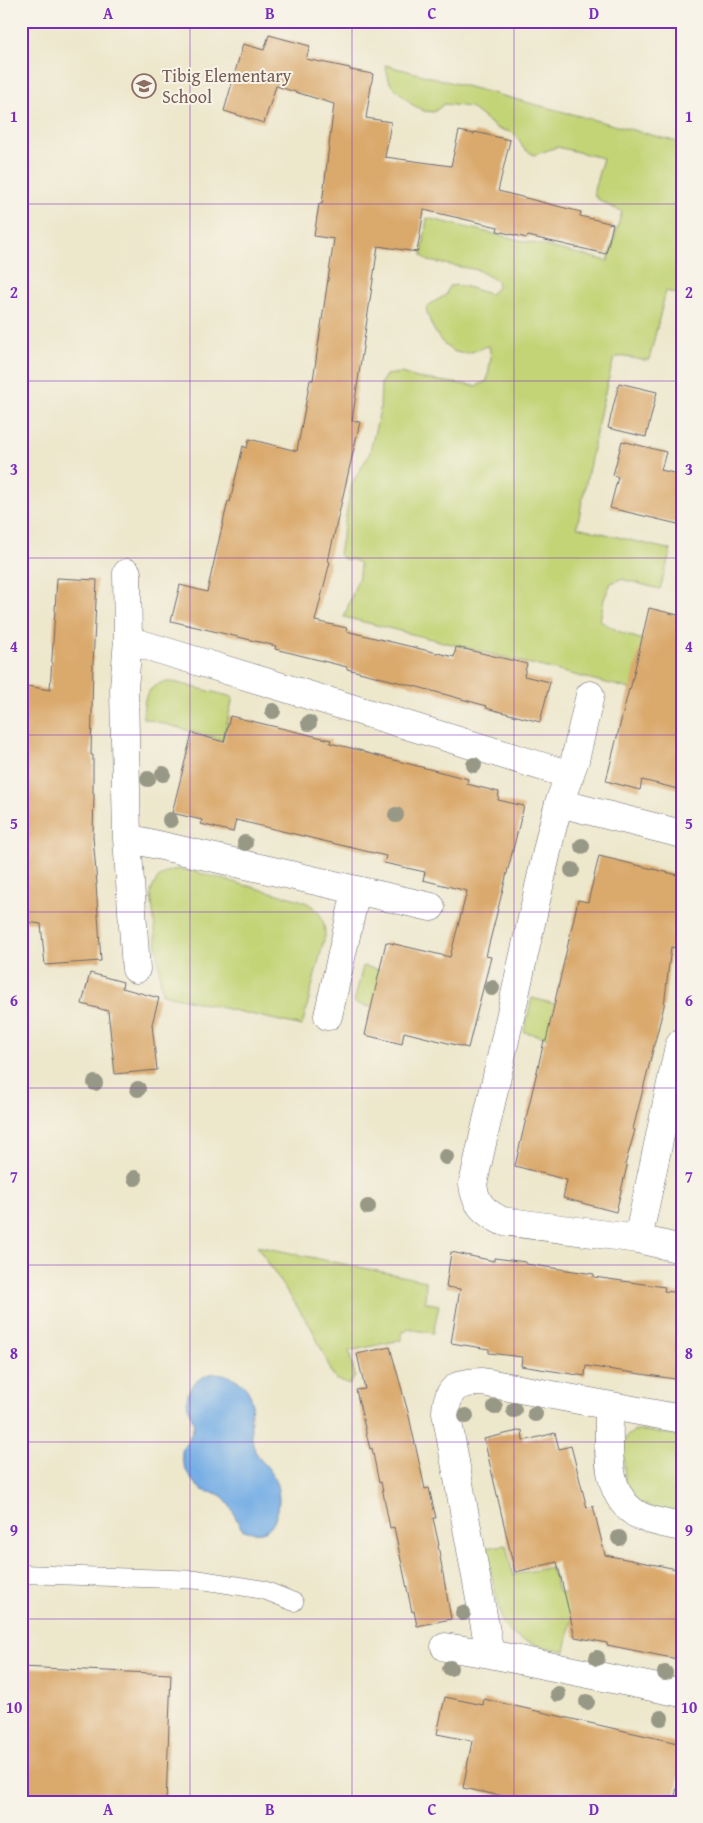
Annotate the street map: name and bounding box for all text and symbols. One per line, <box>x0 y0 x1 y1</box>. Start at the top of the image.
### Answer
text: A <box>103 1 114 25</box>
text: B <box>265 1 275 25</box>
text: C <box>427 1 437 25</box>
text: D <box>589 1 599 25</box>
place label: Tibig Elementary School <box>162 62 292 110</box>
school or university icon: Tibig Elementary School <box>131 73 157 99</box>
text: 1 <box>10 104 18 128</box>
text: 1 <box>685 104 693 128</box>
text: 2 <box>10 280 18 304</box>
text: 2 <box>685 280 693 304</box>
text: 3 <box>10 457 18 481</box>
text: 3 <box>685 457 693 481</box>
text: 4 <box>10 634 18 658</box>
text: 4 <box>685 634 693 658</box>
text: 5 <box>10 811 18 835</box>
text: 5 <box>685 811 693 835</box>
text: 6 <box>10 988 18 1012</box>
text: 6 <box>685 988 693 1012</box>
text: 7 <box>10 1164 18 1188</box>
text: 7 <box>685 1164 693 1188</box>
text: 8 <box>10 1341 18 1365</box>
text: 8 <box>685 1341 693 1365</box>
text: 9 <box>10 1518 18 1542</box>
text: 9 <box>685 1518 693 1542</box>
text: 10 <box>6 1695 22 1719</box>
text: 10 <box>681 1695 697 1719</box>
text: A <box>103 1797 114 1821</box>
text: B <box>265 1797 275 1821</box>
text: C <box>427 1797 437 1821</box>
text: D <box>589 1797 599 1821</box>

